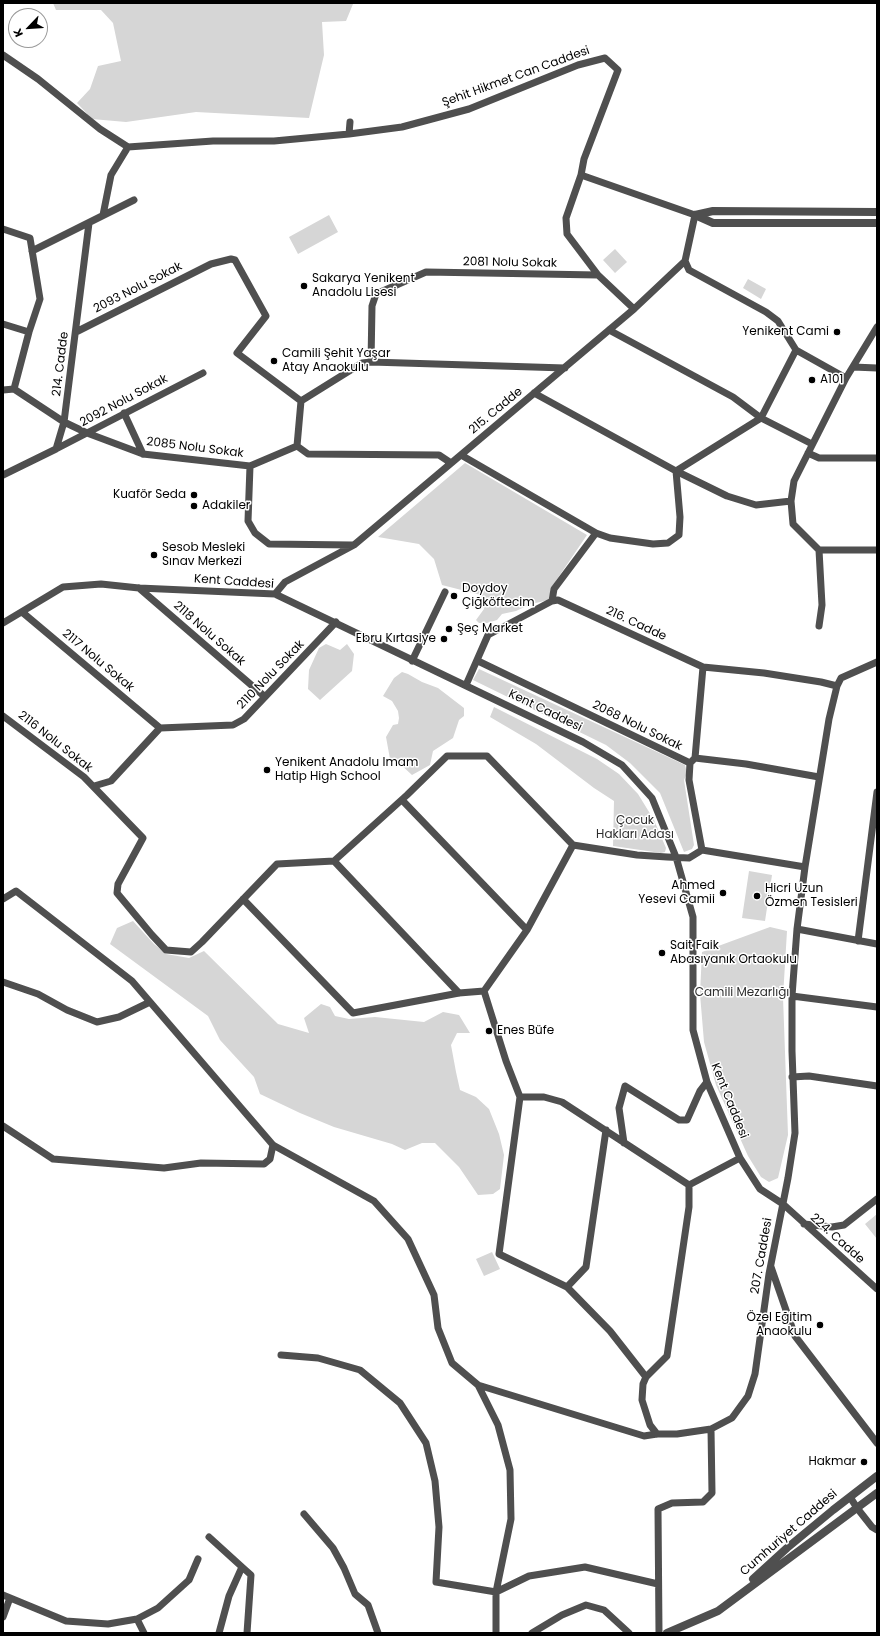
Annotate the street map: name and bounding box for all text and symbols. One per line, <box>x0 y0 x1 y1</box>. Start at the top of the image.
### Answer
north arrow <box>8 8 48 48</box>
text: K <box>9 26 27 40</box>
street label: Şehit Hikmet Can Caddesi <box>440 44 592 110</box>
street label: 2081 Nolu Sokak <box>463 255 557 271</box>
street label: 2093 Nolu Sokak <box>91 259 185 317</box>
place label: Sakarya Yenikent Anadolu Lisesi <box>312 272 415 300</box>
marker: Sakarya Yenikent Anadolu Lisesi <box>299 281 309 291</box>
place label: Yenikent Cami <box>742 325 829 339</box>
marker: Yenikent Cami <box>832 327 842 337</box>
street label: 214. Cadde <box>50 331 72 397</box>
place label: Camili Şehit Yaşar Atay Anaokulu <box>282 347 390 375</box>
marker: Camili Şehit Yaşar Atay Anaokulu <box>269 356 279 366</box>
street label: 2092 Nolu Sokak <box>78 372 170 430</box>
place label: A101 <box>820 373 843 387</box>
marker: A101 <box>807 375 817 385</box>
street label: 215. Cadde <box>466 385 526 437</box>
street label: 2085 Nolu Sokak <box>146 435 244 461</box>
place label: Kuaför Seda <box>113 488 186 502</box>
marker: Kuaför Seda <box>189 490 199 500</box>
place label: Adakiler <box>202 499 250 513</box>
marker: Adakiler <box>189 501 199 511</box>
place label: Sesob Mesleki Sınav Merkezi <box>162 541 245 569</box>
marker: Sesob Mesleki Sınav Merkezi <box>149 550 159 560</box>
street label: Kent Caddesi <box>194 572 274 592</box>
place label: Doydoy Çiğköftecim <box>462 582 535 610</box>
marker: Doydoy Çiğköftecim <box>449 591 459 601</box>
street label: 2118 Nolu Sokak <box>170 599 248 669</box>
street label: 216. Cadde <box>603 604 669 644</box>
place label: Şeç Market <box>457 622 523 636</box>
marker: Şeç Market <box>444 624 454 634</box>
street label: 2117 Nolu Sokak <box>59 627 137 695</box>
place label: Ebru Kırtasiye <box>356 632 436 646</box>
marker: Ebru Kırtasiye <box>439 634 449 644</box>
street label: 2110 Nolu Sokak <box>234 637 308 713</box>
street label: Kent Caddesi <box>506 687 584 735</box>
street label: 2068 Nolu Sokak <box>590 698 684 754</box>
street label: 2116 Nolu Sokak <box>15 708 95 776</box>
place label: Yenikent Anadolu Imam Hatip High School <box>275 756 418 784</box>
marker: Yenikent Anadolu Imam Hatip High School <box>262 765 272 775</box>
park label: Çocuk Hakları Adası <box>596 814 674 842</box>
place label: Ahmed Yesevi Camii <box>638 879 715 907</box>
place label: Hicri Uzun Özmen Tesisleri <box>765 882 858 910</box>
marker: Ahmed Yesevi Camii <box>718 888 728 898</box>
marker: Hicri Uzun Özmen Tesisleri <box>752 891 762 901</box>
place label: Sait Faik Abasıyanık Ortaokulu <box>670 939 797 967</box>
marker: Sait Faik Abasıyanık Ortaokulu <box>657 948 667 958</box>
park label: Camili Mezarlığı <box>695 986 789 1000</box>
place label: Enes Büfe <box>497 1024 554 1038</box>
marker: Enes Büfe <box>484 1026 494 1036</box>
street label: Kent Caddesi <box>707 1061 751 1141</box>
street label: 224. Cadde <box>807 1211 867 1267</box>
street label: 207. Caddesi <box>748 1217 776 1295</box>
place label: Özel Eğitim Anaokulu <box>747 1311 812 1339</box>
marker: Özel Eğitim Anaokulu <box>815 1320 825 1330</box>
place label: Hakmar <box>808 1455 856 1469</box>
marker: Hakmar <box>859 1457 869 1467</box>
street label: Cumhuriyet Caddesi <box>737 1487 841 1579</box>

